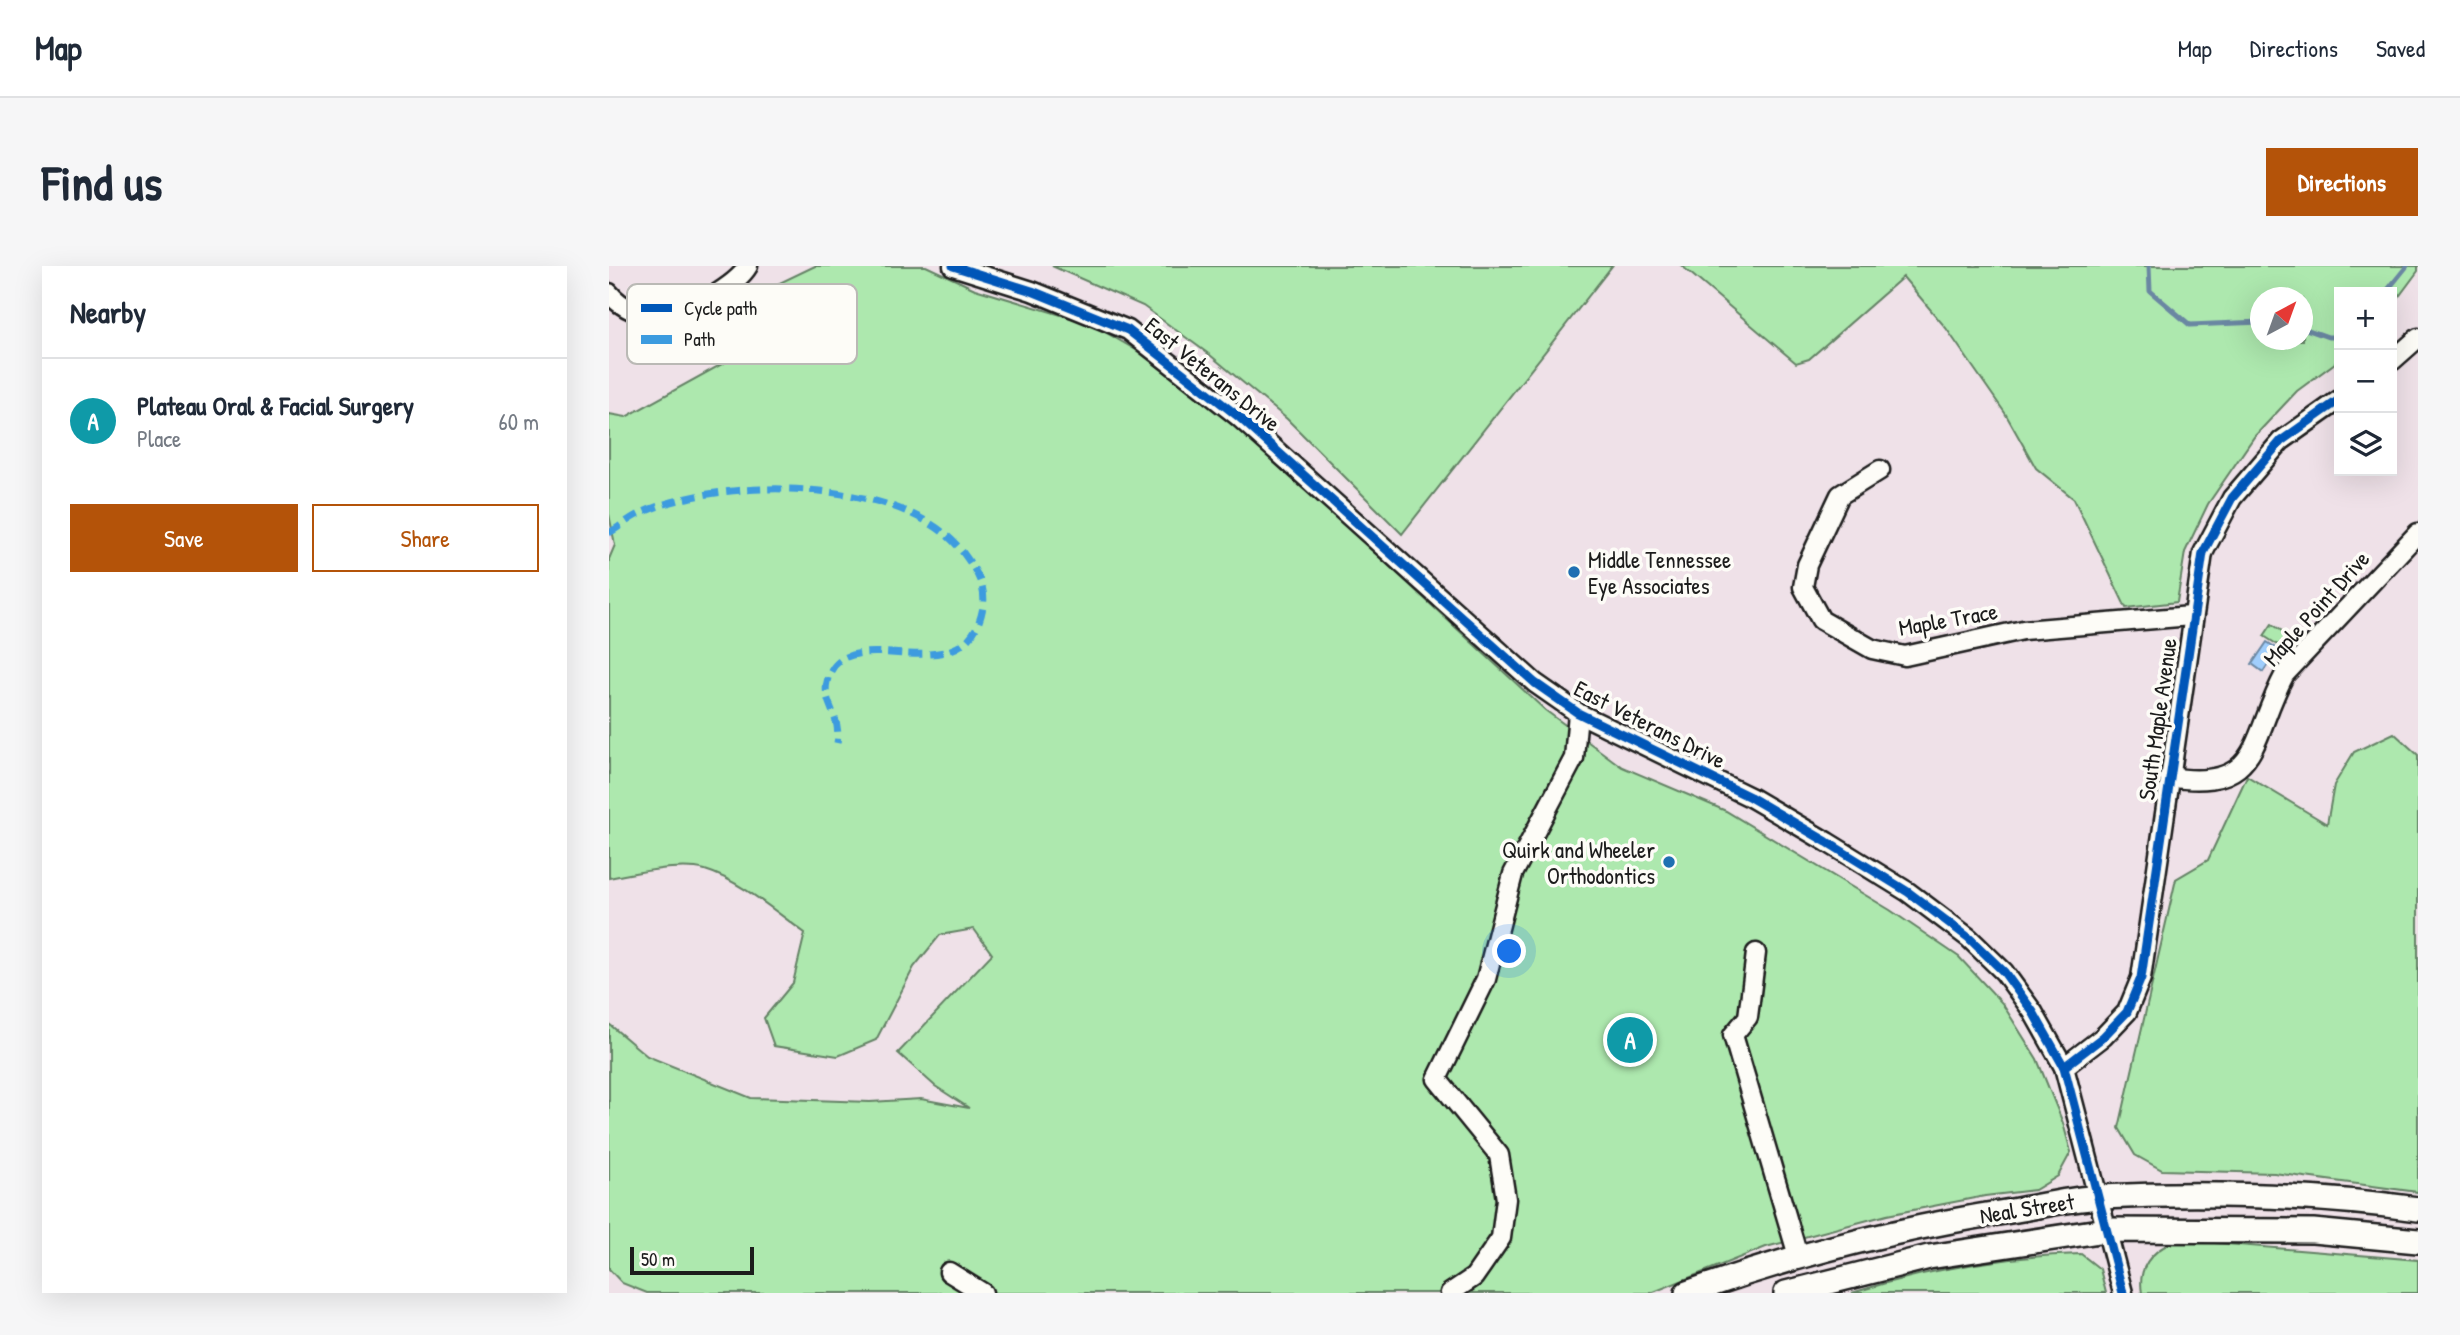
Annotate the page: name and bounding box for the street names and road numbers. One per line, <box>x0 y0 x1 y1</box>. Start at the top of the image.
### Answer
street label: East Veterans Drive <box>1139 310 1287 438</box>
street label: Maple Point Drive <box>2256 544 2376 672</box>
street label: Maple Trace <box>1896 595 2000 643</box>
street label: South Maple Avenue <box>2130 636 2184 802</box>
street label: East Veterans Drive <box>1569 672 1731 776</box>
street label: Neal Street <box>1977 1185 2078 1231</box>

